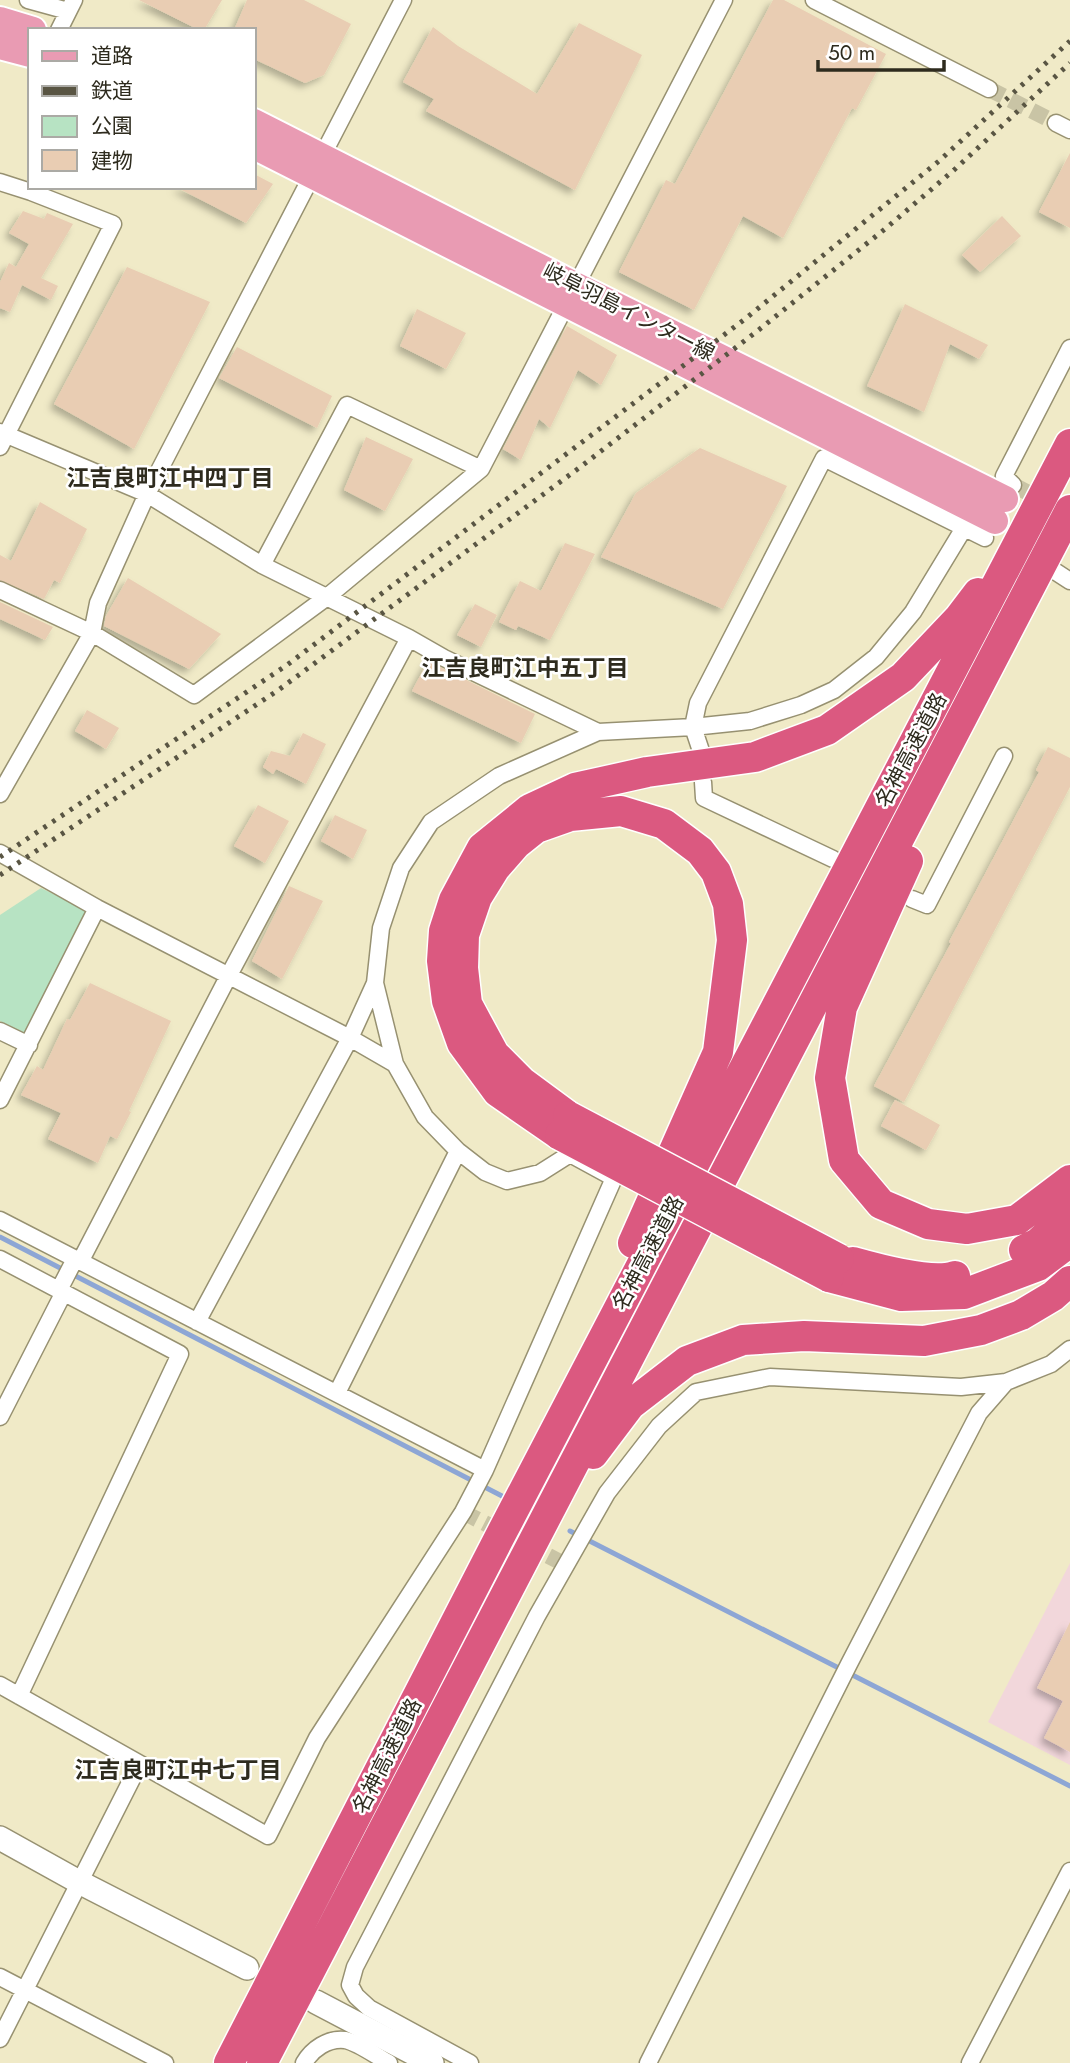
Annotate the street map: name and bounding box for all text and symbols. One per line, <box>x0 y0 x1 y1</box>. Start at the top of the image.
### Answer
legend <box>28 28 256 189</box>
scale bar <box>818 28 944 72</box>
text: 50 m <box>828 38 875 68</box>
text: 道路 <box>91 41 133 71</box>
text: 鉄道 <box>91 76 133 106</box>
text: 公園 <box>91 111 133 141</box>
text: 建物 <box>91 146 133 176</box>
street label: 岐阜羽島インター線 <box>538 256 720 368</box>
district label: 江吉良町江中四丁目 <box>67 461 274 495</box>
district label: 江吉良町江中五丁目 <box>422 651 629 685</box>
street label: 名神高速道路 <box>868 687 954 813</box>
street label: 名神高速道路 <box>605 1190 691 1316</box>
street label: 名神高速道路 <box>345 1693 429 1819</box>
district label: 江吉良町江中七丁目 <box>75 1753 282 1787</box>

